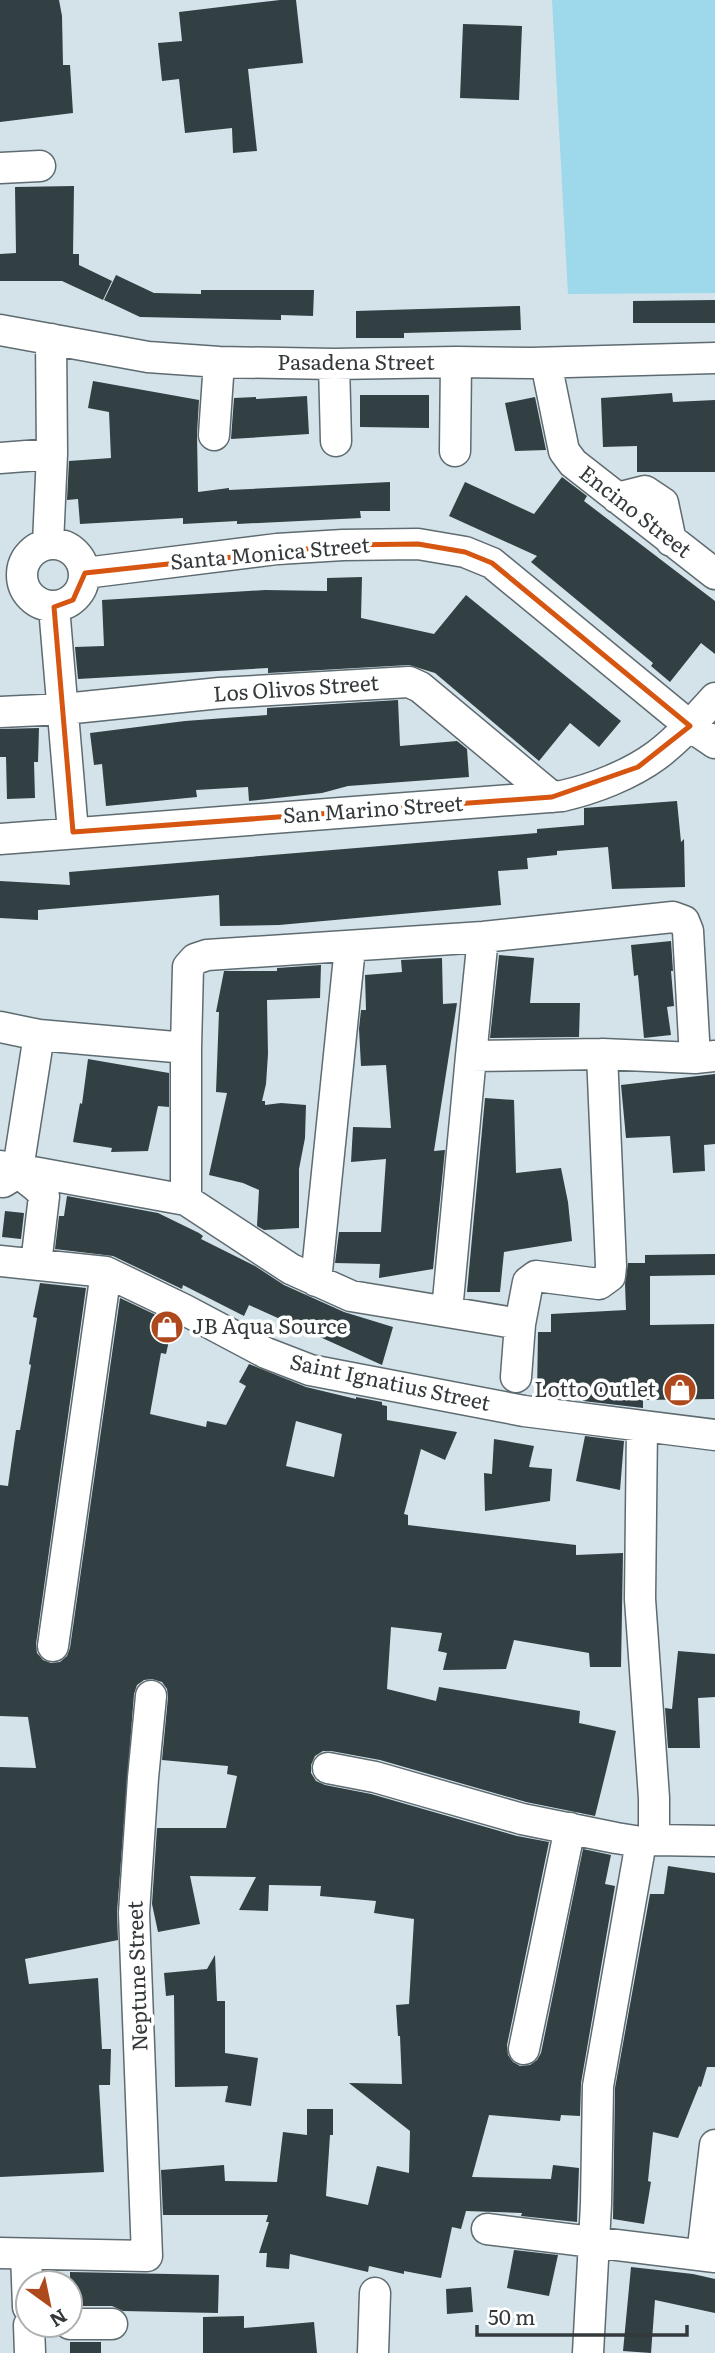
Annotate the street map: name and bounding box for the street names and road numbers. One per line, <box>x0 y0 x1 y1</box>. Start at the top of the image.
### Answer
street label: Pasadena Street <box>277 345 435 376</box>
street label: Encino Street <box>574 456 700 564</box>
street label: Santa Monica Street <box>169 527 371 576</box>
street label: Los Olivos Street <box>212 665 380 708</box>
street label: San Marino Street <box>282 786 464 829</box>
street label: Saint Ignatius Street <box>287 1344 494 1417</box>
street label: Neptune Street <box>117 1900 154 2052</box>

